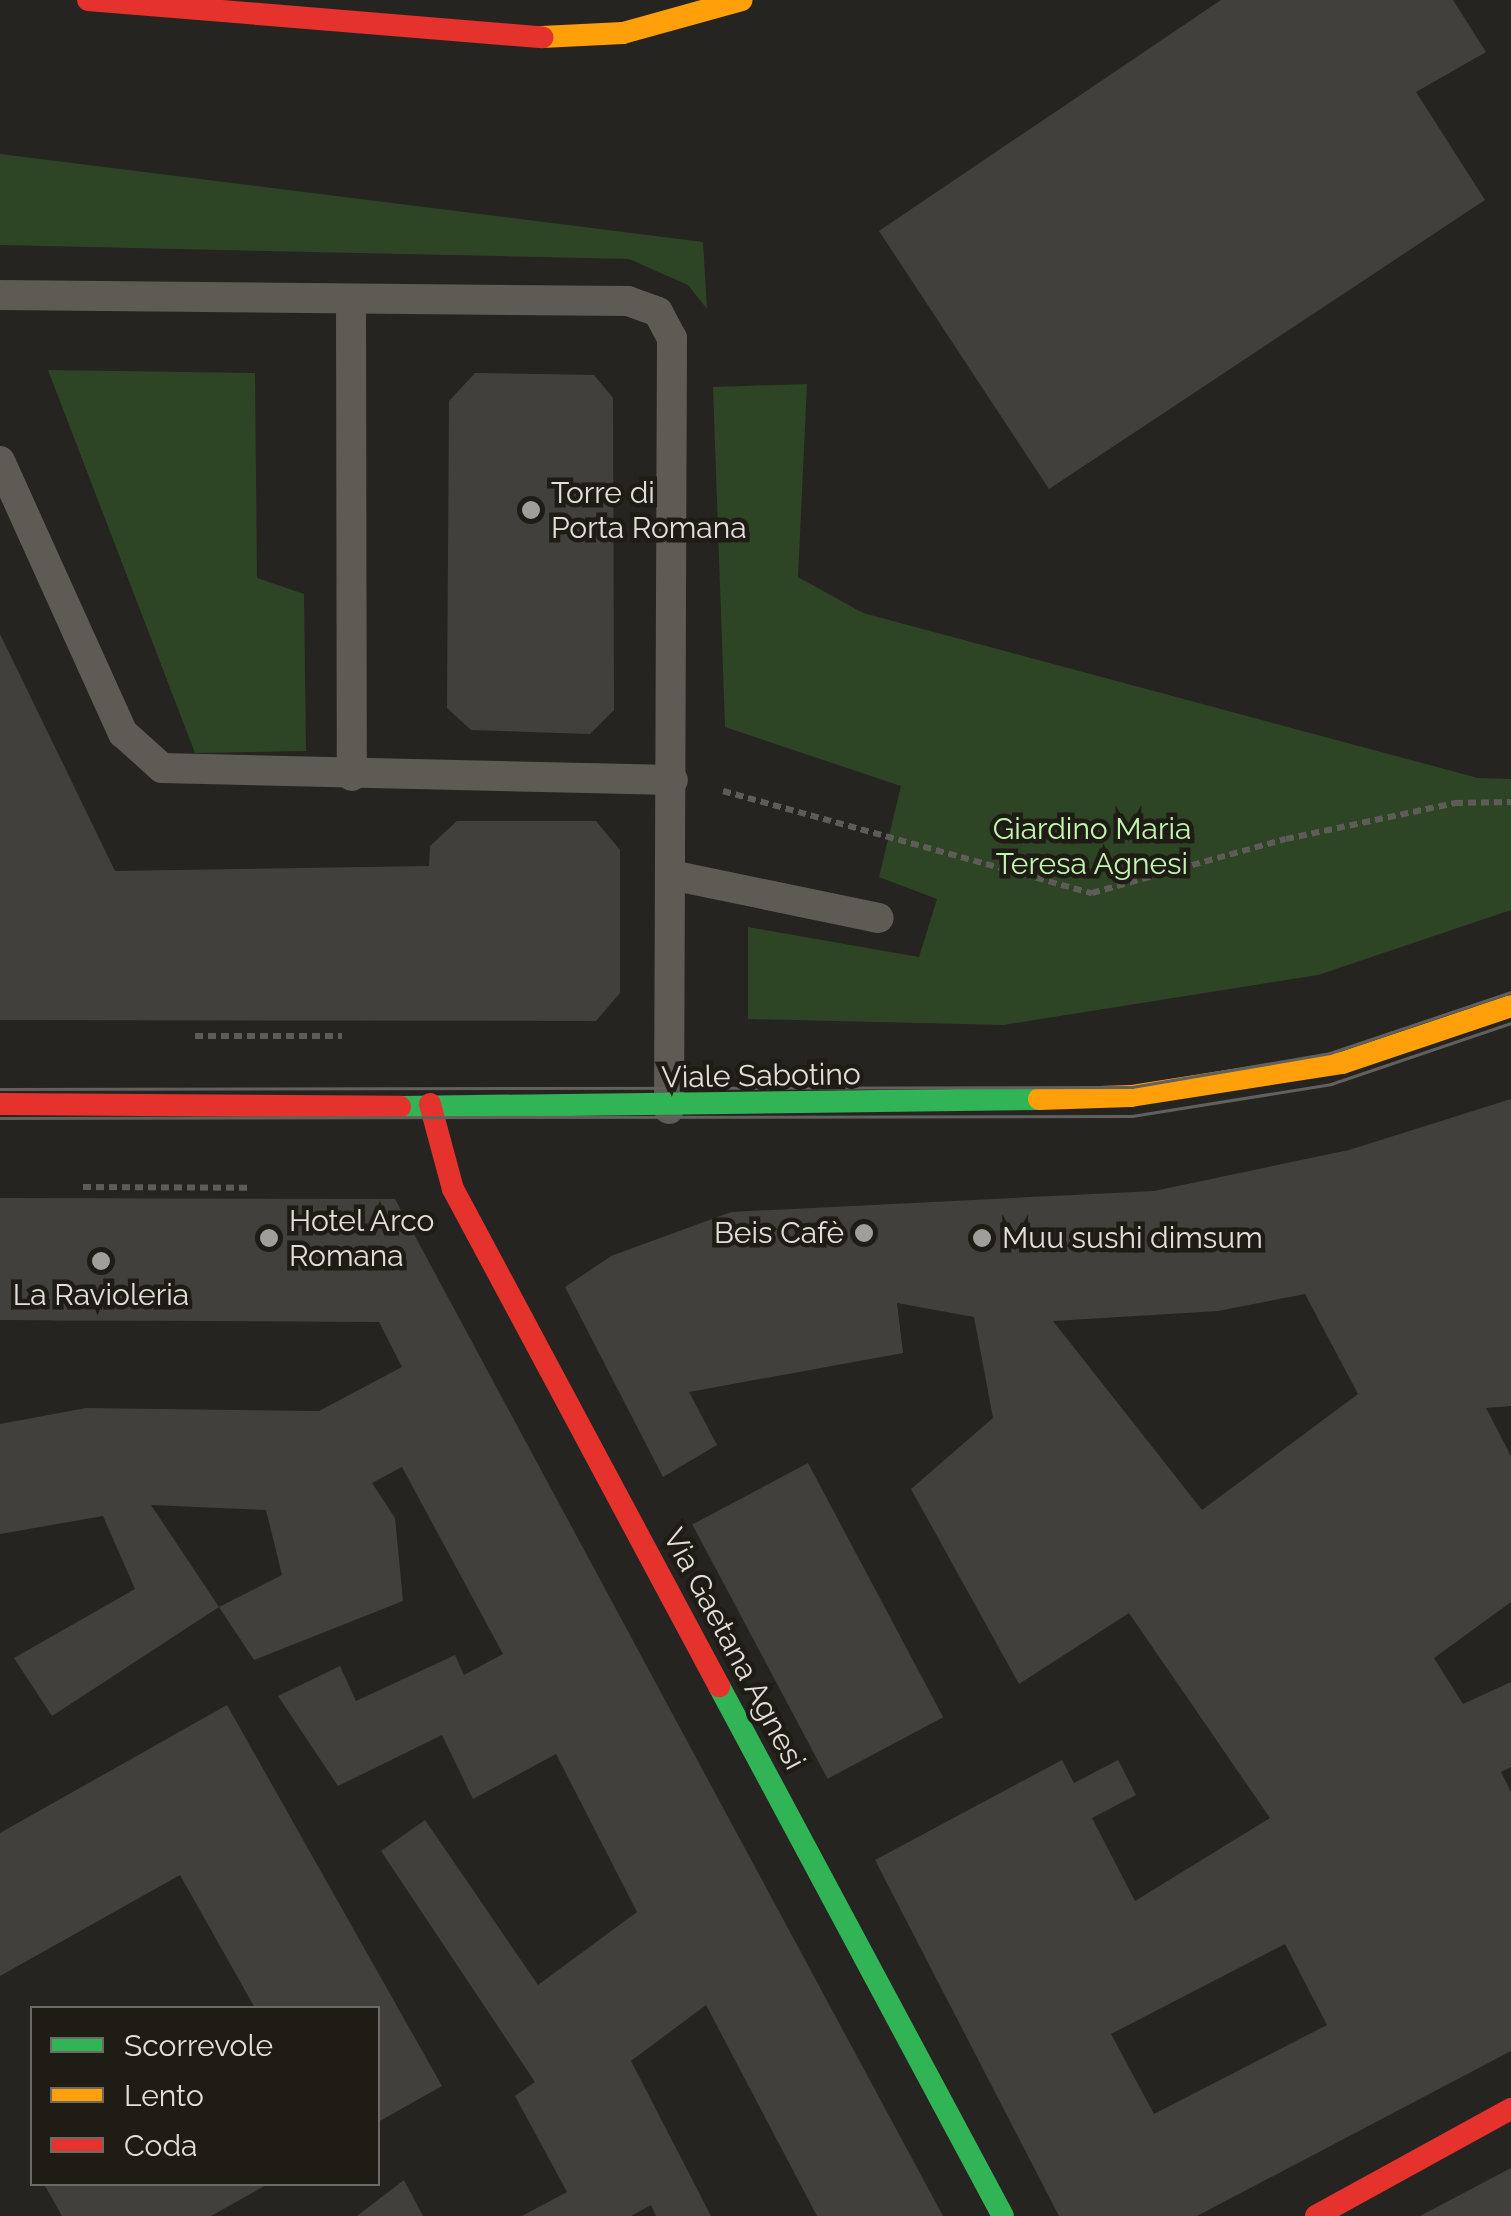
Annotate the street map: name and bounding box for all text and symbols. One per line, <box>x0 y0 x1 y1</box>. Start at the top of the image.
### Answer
place label: Torre di Porta Romana <box>551 475 747 546</box>
marker: Torre di Porta Romana <box>520 499 542 521</box>
park label: Giardino Maria Teresa Agnesi <box>993 811 1191 882</box>
street label: Viale Sabotino <box>661 1056 861 1096</box>
place label: Hotel Arco Romana <box>289 1203 436 1274</box>
place label: Beis Cafè <box>714 1215 844 1251</box>
place label: Muu sushi dimsum <box>1002 1220 1263 1256</box>
marker: Beis Cafè <box>853 1222 875 1244</box>
marker: Hotel Arco Romana <box>258 1227 280 1249</box>
marker: Muu sushi dimsum <box>971 1227 993 1249</box>
marker: La Ravioleria <box>90 1250 112 1272</box>
place label: La Ravioleria <box>13 1277 189 1313</box>
street label: Via Gaetana Agnesi <box>655 1522 813 1776</box>
legend <box>30 2006 380 2186</box>
text: Scorrevole <box>124 2028 273 2063</box>
text: Lento <box>124 2078 204 2113</box>
text: Coda <box>124 2128 197 2163</box>

